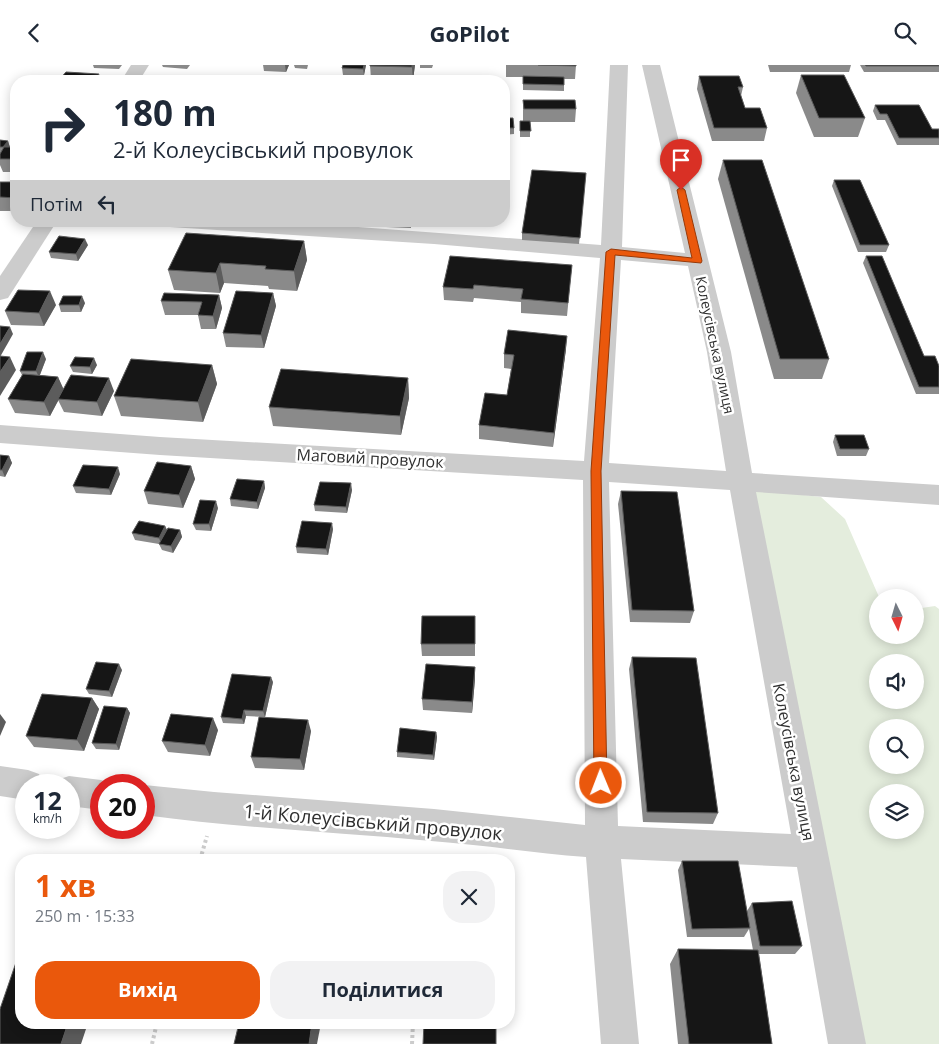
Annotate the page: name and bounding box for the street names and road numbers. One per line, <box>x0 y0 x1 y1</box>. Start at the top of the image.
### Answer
street label: Колеусівська вулиця <box>692 274 739 415</box>
street label: Маговий провулок <box>296 443 445 473</box>
street label: Колеусівська вулиця <box>768 681 820 843</box>
street label: 1-й Колеусівський провулок <box>243 798 504 846</box>

